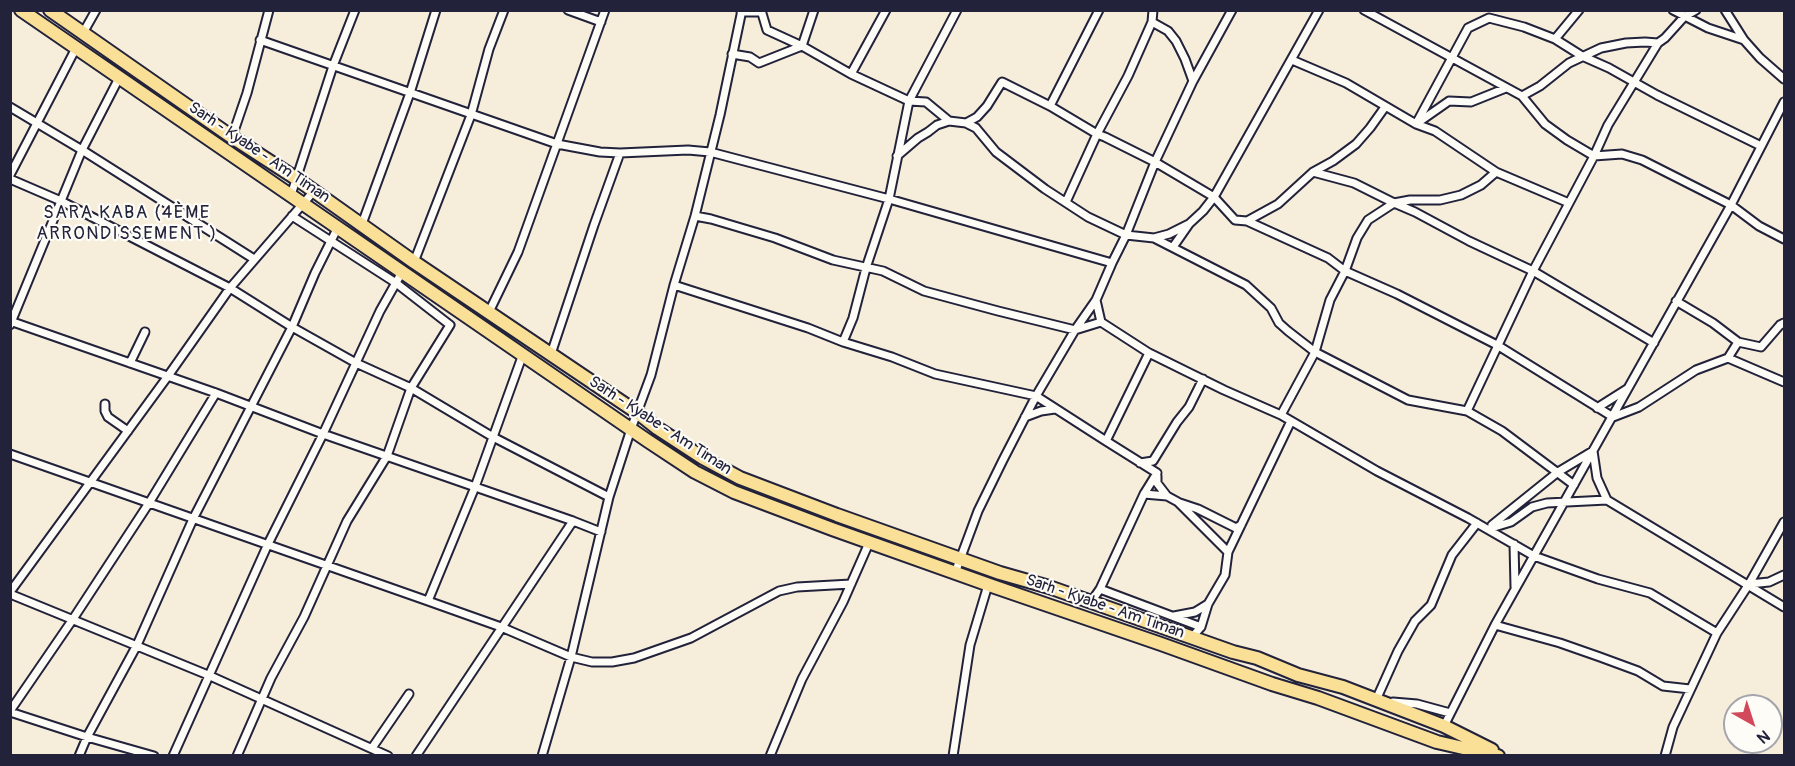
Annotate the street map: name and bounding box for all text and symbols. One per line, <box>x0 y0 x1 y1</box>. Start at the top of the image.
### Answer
street label: Sarh - Kyabe - Am Timan <box>185 98 333 208</box>
district label: SARA KABA (4ÈME ARRONDISSEMENT ) <box>36 202 218 244</box>
street label: Sarh - Kyabe - Am Timan <box>585 373 735 479</box>
street label: Sarh - Kyabe - Am Timan <box>1023 571 1187 643</box>
north arrow <box>1723 694 1783 754</box>
text: N <box>1753 725 1774 748</box>

